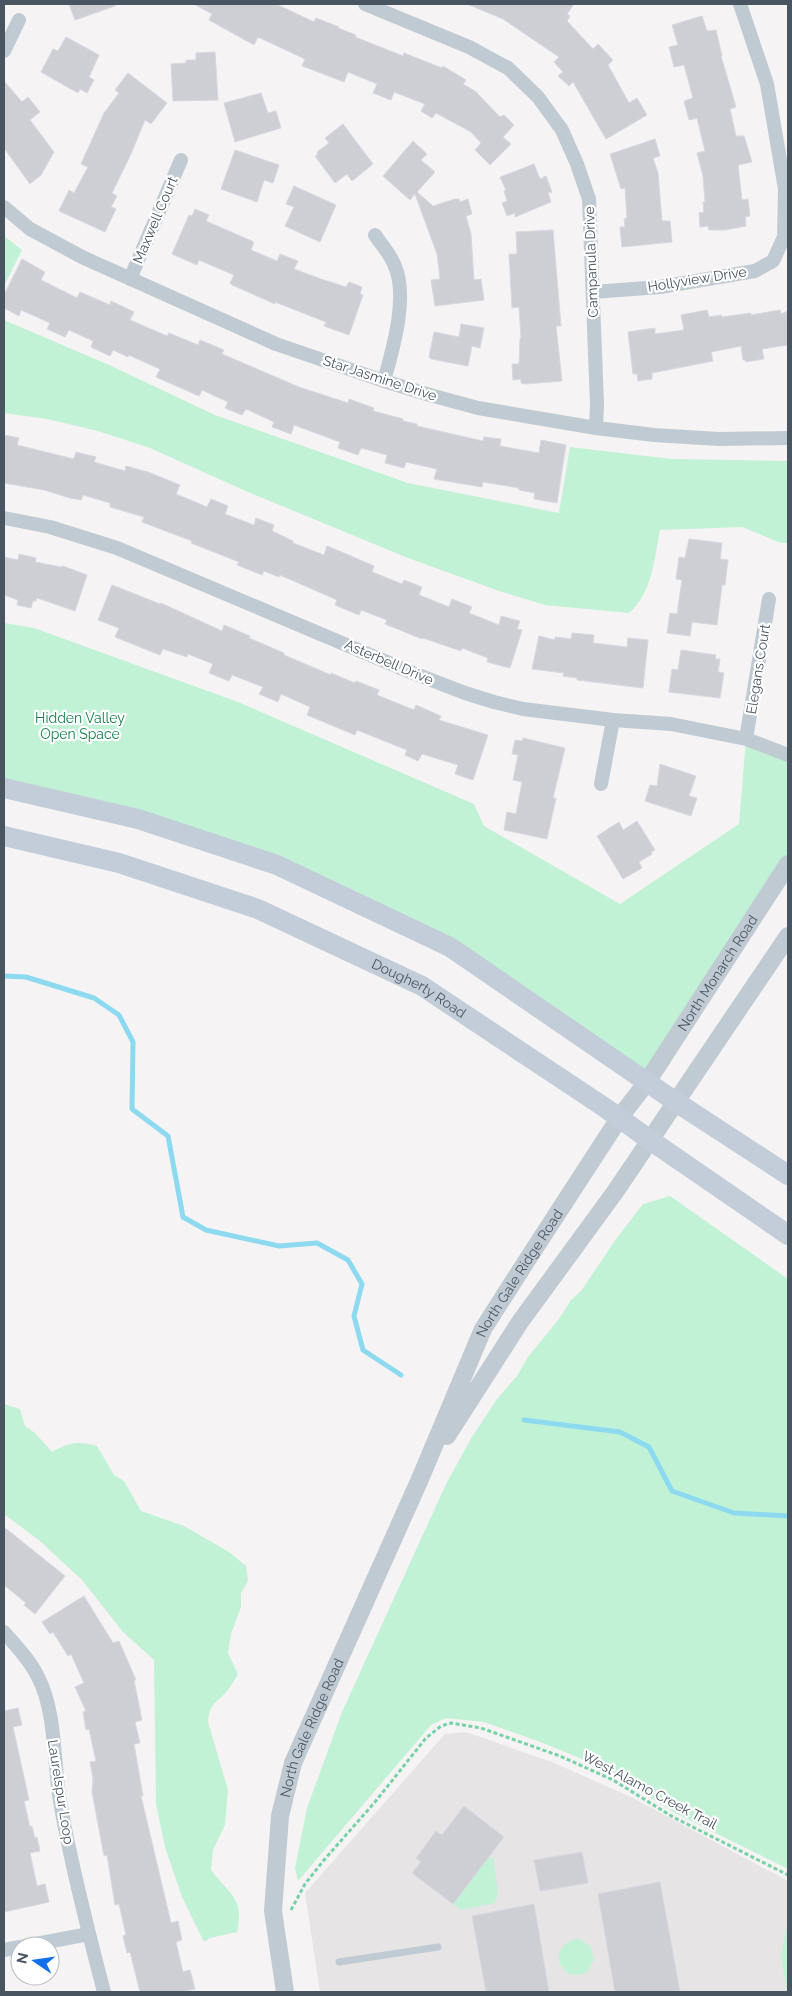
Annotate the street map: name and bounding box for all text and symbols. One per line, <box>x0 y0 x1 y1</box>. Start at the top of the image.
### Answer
street label: Maxwell Court <box>129 174 181 266</box>
street label: Campanula Drive <box>581 206 601 318</box>
street label: Hollyview Drive <box>646 263 748 295</box>
street label: Star Jasmine Drive <box>321 352 439 404</box>
street label: Elegans Court <box>743 622 773 715</box>
street label: Asterbell Drive <box>342 636 436 688</box>
park label: Hidden Valley Open Space <box>35 710 125 742</box>
street label: North Monarch Road <box>674 912 761 1034</box>
street label: Dougherty Road <box>369 956 469 1021</box>
street label: North Gale Ridge Road <box>473 1206 566 1339</box>
street label: North Gale Ridge Road <box>277 1656 347 1799</box>
street label: Laurelspur Loop <box>45 1738 77 1846</box>
street label: West Alamo Creek Trail <box>580 1748 720 1832</box>
north arrow <box>10 1936 60 1986</box>
text: N <box>13 1951 31 1965</box>

